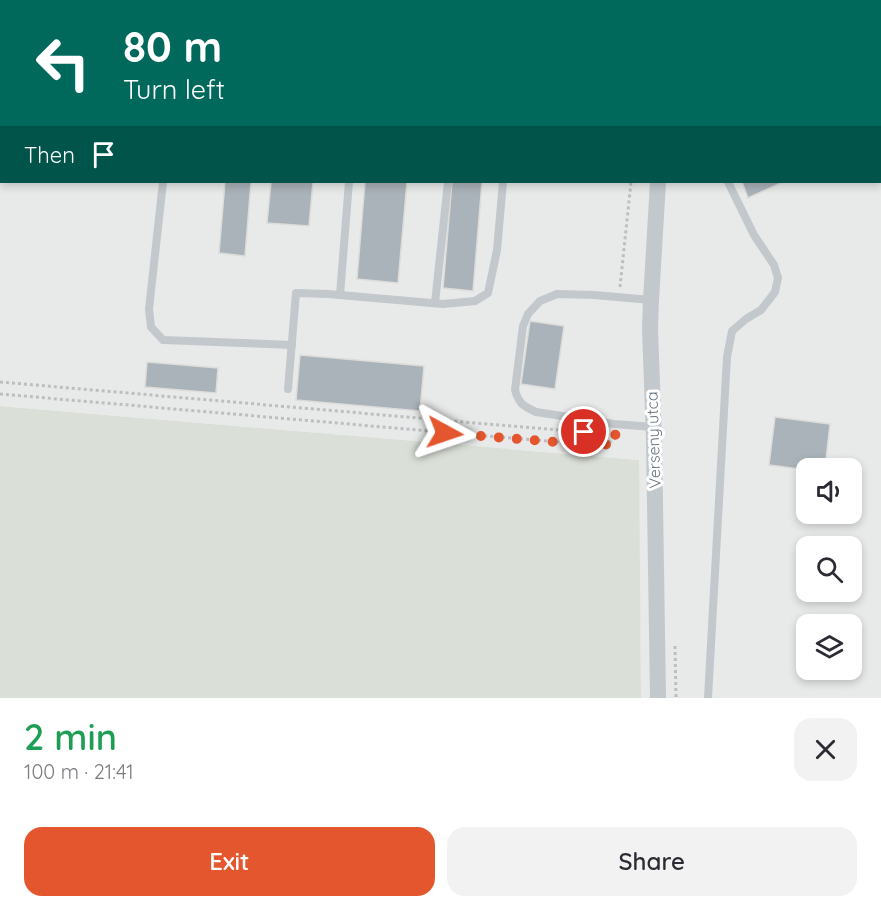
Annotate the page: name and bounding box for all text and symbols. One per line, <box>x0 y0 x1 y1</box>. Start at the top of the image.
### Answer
text: 80 m <box>123 20 222 73</box>
icon: left <box>24 24 102 102</box>
text: Turn left <box>123 72 225 106</box>
icon: arrive <box>87 138 120 171</box>
text: Then <box>24 141 75 169</box>
street label: Verseny utca <box>641 391 665 489</box>
position arrow <box>413 401 477 465</box>
pin <box>558 406 609 457</box>
icon: arrive <box>567 415 600 448</box>
map controls <box>796 458 862 680</box>
button: sound <box>796 458 862 524</box>
button: search <box>796 536 862 602</box>
button: layers <box>796 614 862 680</box>
text: 2 min <box>24 714 117 759</box>
button: close <box>794 718 857 781</box>
text: 100 m · 21:41 <box>24 759 134 784</box>
button: Exit <box>24 827 435 896</box>
button: Share <box>447 827 857 896</box>

